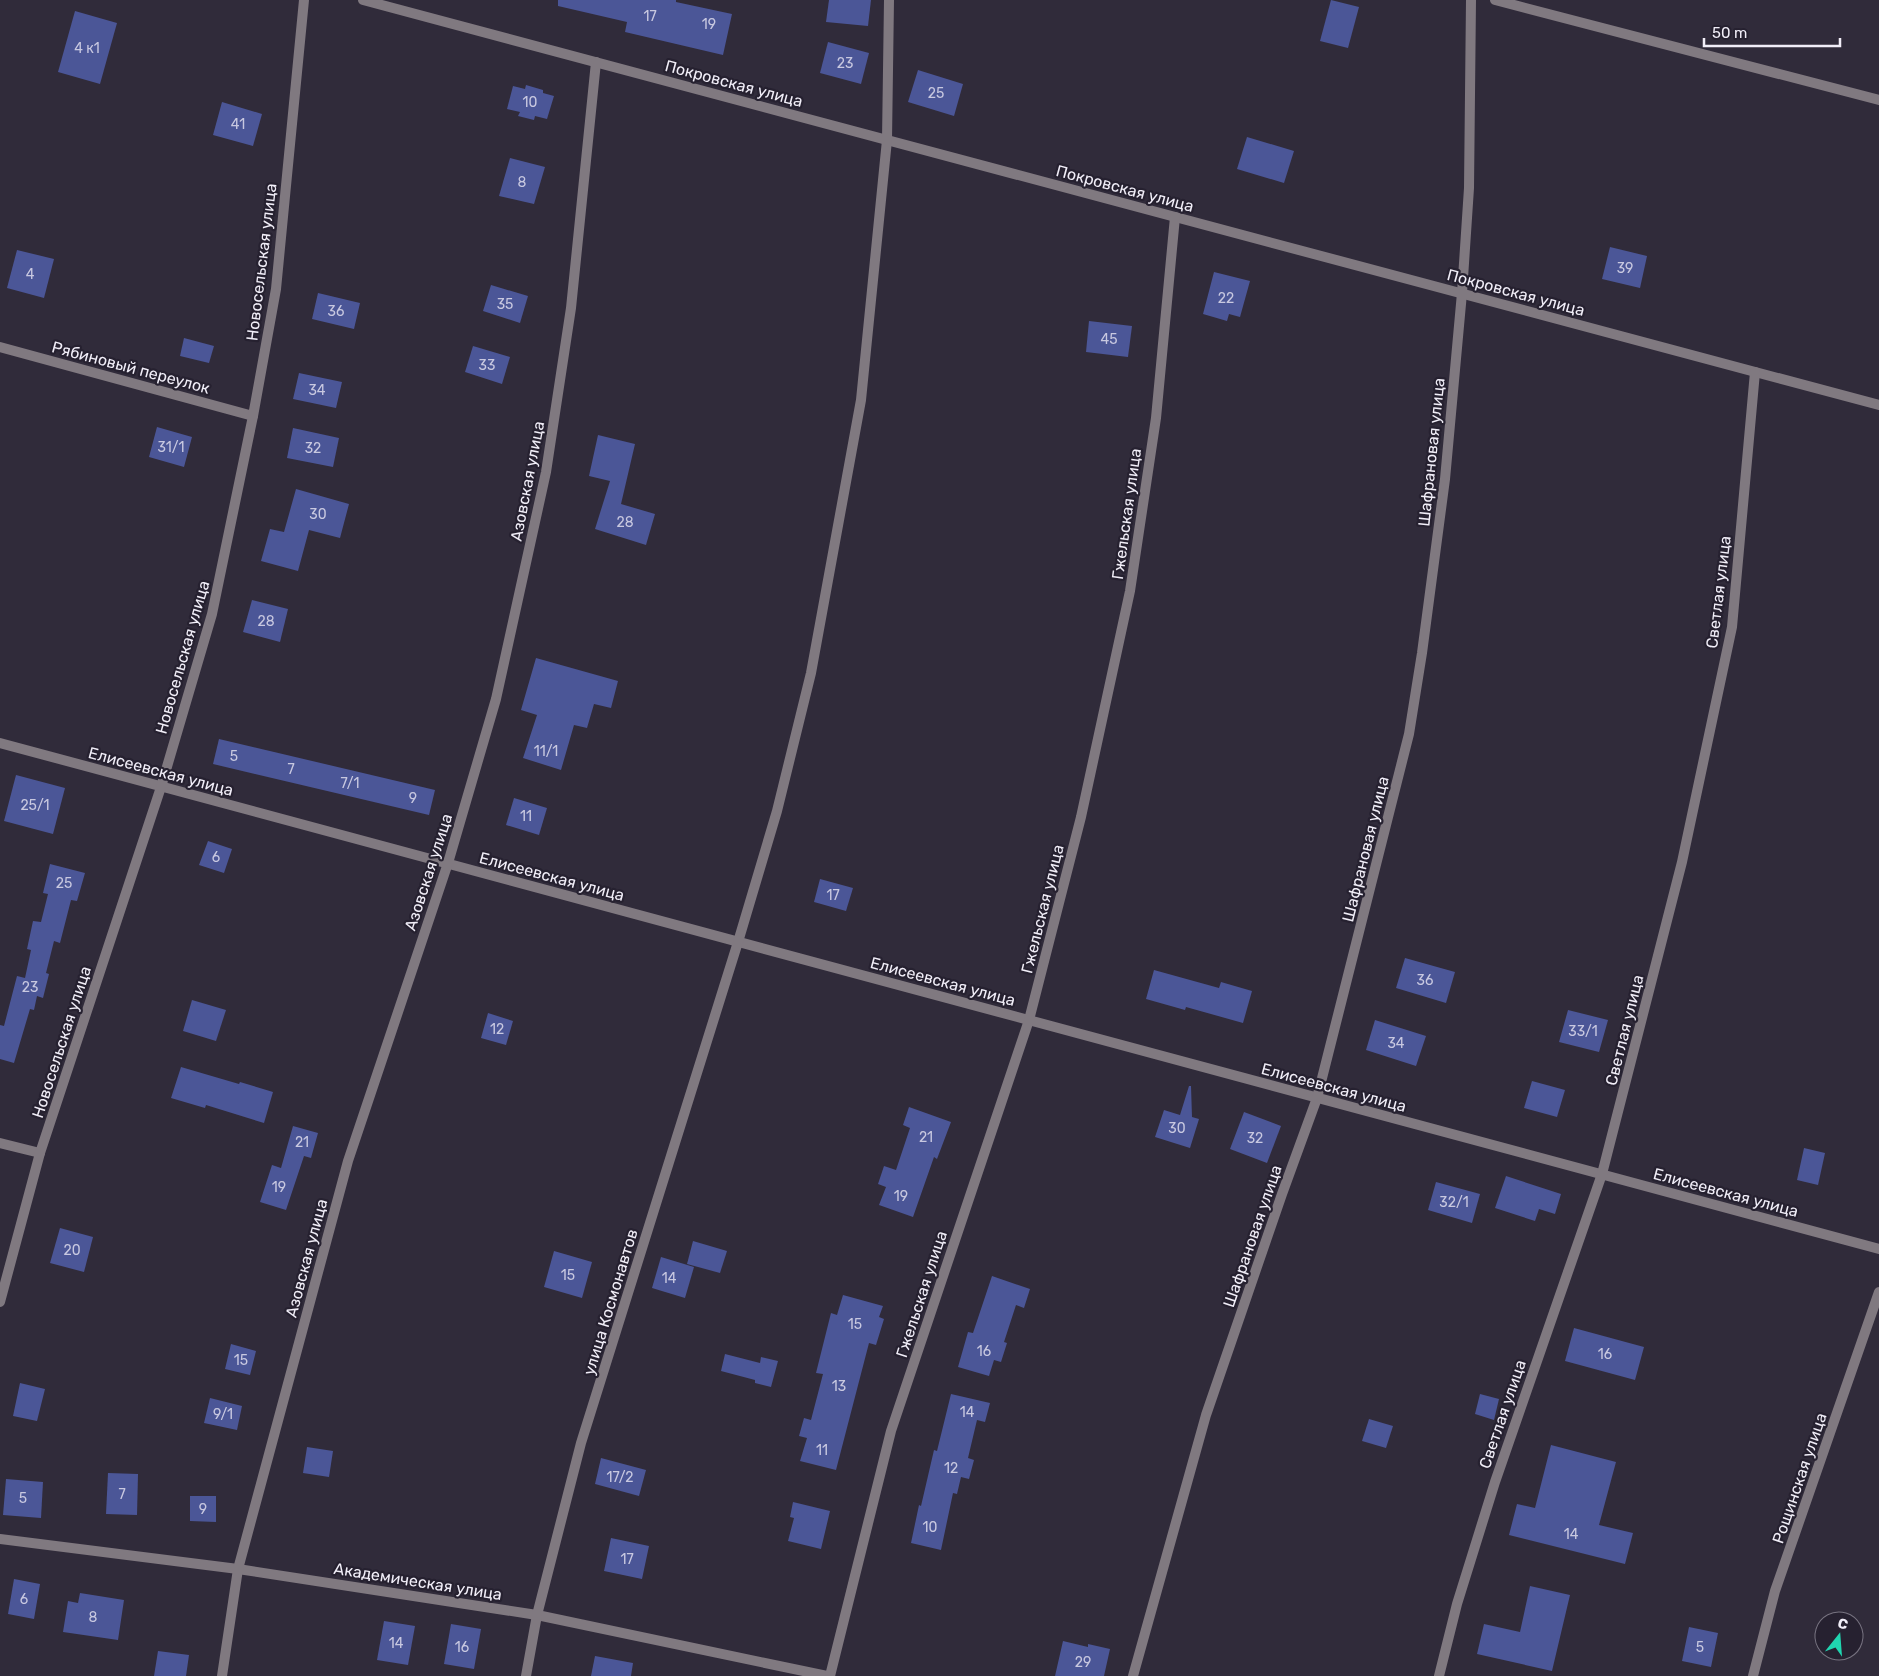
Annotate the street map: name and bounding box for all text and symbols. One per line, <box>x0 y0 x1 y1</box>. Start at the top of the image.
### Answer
house number: 17 <box>643 8 657 25</box>
scale bar <box>1704 15 1840 47</box>
house number: 19 <box>702 16 716 33</box>
text: 50 m <box>1712 24 1747 42</box>
house number: 4 к1 <box>74 40 100 57</box>
house number: 23 <box>837 55 853 72</box>
street label: Покровская улица <box>663 56 805 111</box>
house number: 25 <box>928 85 944 102</box>
house number: 10 <box>523 94 538 111</box>
house number: 41 <box>231 116 245 133</box>
street label: Покровская улица <box>1054 161 1196 216</box>
house number: 8 <box>518 174 527 191</box>
street label: Новосельская улица <box>242 182 281 342</box>
house number: 39 <box>1617 260 1633 277</box>
street label: Покровская улица <box>1445 265 1587 320</box>
house number: 4 <box>26 266 35 283</box>
house number: 22 <box>1218 290 1234 307</box>
house number: 35 <box>497 296 513 313</box>
house number: 36 <box>328 303 344 320</box>
house number: 45 <box>1100 331 1118 348</box>
street label: Рябиновый переулок <box>50 337 212 398</box>
house number: 33 <box>479 357 495 374</box>
street label: Шафрановая улица <box>1414 377 1449 527</box>
house number: 34 <box>308 382 326 399</box>
street label: Азовская улица <box>507 419 548 543</box>
house number: 31/1 <box>158 439 184 456</box>
house number: 32 <box>305 440 321 457</box>
street label: Гжельская улица <box>1108 447 1145 581</box>
house number: 30 <box>309 506 327 523</box>
house number: 28 <box>616 514 634 531</box>
street label: Светлая улица <box>1702 535 1735 650</box>
street label: Новосельская улица <box>151 578 213 736</box>
house number: 28 <box>257 613 275 630</box>
street label: Елисеевская улица <box>86 743 235 800</box>
house number: 11/1 <box>534 743 558 760</box>
house number: 5 <box>230 748 238 765</box>
house number: 7 <box>287 761 295 778</box>
street label: Шафрановая улица <box>1338 774 1393 924</box>
house number: 7/1 <box>341 775 359 792</box>
house number: 9 <box>409 790 417 807</box>
house number: 25/1 <box>20 797 50 814</box>
house number: 11 <box>520 808 532 825</box>
street label: Азовская улица <box>401 811 456 933</box>
street label: Гжельская улица <box>1017 843 1068 976</box>
street label: Елисеевская улица <box>477 848 626 905</box>
house number: 6 <box>212 849 220 866</box>
house number: 25 <box>56 875 72 892</box>
house number: 17 <box>826 887 840 904</box>
street label: Елисеевская улица <box>868 953 1017 1010</box>
street label: Новосельская улица <box>28 964 95 1121</box>
house number: 36 <box>1417 972 1433 989</box>
street label: Светлая улица <box>1602 973 1647 1088</box>
house number: 23 <box>22 979 38 996</box>
house number: 12 <box>490 1021 504 1038</box>
house number: 33/1 <box>1568 1023 1598 1040</box>
house number: 34 <box>1387 1035 1405 1052</box>
street label: Елисеевская улица <box>1259 1059 1408 1116</box>
house number: 30 <box>1168 1120 1186 1137</box>
house number: 21 <box>919 1129 933 1146</box>
house number: 32 <box>1247 1130 1263 1147</box>
house number: 21 <box>295 1134 309 1151</box>
street label: Шафрановая улица <box>1219 1162 1286 1310</box>
street label: Елисеевская улица <box>1651 1164 1800 1221</box>
house number: 19 <box>272 1179 286 1196</box>
house number: 19 <box>894 1188 908 1205</box>
house number: 32/1 <box>1439 1194 1469 1211</box>
street label: Азовская улица <box>282 1197 331 1320</box>
street label: улица Космонавтов <box>579 1227 642 1377</box>
street label: Гжельская улица <box>892 1228 951 1360</box>
house number: 20 <box>63 1242 81 1259</box>
house number: 15 <box>561 1267 575 1284</box>
house number: 14 <box>662 1270 677 1287</box>
house number: 15 <box>848 1316 862 1333</box>
house number: 16 <box>977 1343 991 1360</box>
house number: 16 <box>1598 1346 1612 1363</box>
house number: 15 <box>234 1352 248 1369</box>
street label: Светлая улица <box>1475 1357 1530 1471</box>
house number: 13 <box>832 1378 846 1395</box>
house number: 14 <box>960 1404 975 1421</box>
house number: 9/1 <box>213 1406 233 1423</box>
street label: Рощинская улица <box>1768 1410 1831 1546</box>
house number: 11 <box>816 1442 828 1459</box>
house number: 12 <box>944 1460 958 1477</box>
house number: 17/2 <box>606 1469 634 1486</box>
house number: 7 <box>118 1486 126 1503</box>
house number: 5 <box>19 1490 27 1507</box>
house number: 9 <box>199 1501 207 1518</box>
house number: 10 <box>923 1519 938 1536</box>
house number: 14 <box>1564 1526 1579 1543</box>
house number: 17 <box>620 1551 634 1568</box>
street label: Академическая улица <box>332 1559 503 1604</box>
house number: 6 <box>20 1591 28 1608</box>
house number: 8 <box>89 1609 98 1626</box>
north arrow <box>1814 1611 1864 1661</box>
text: С <box>1835 1614 1850 1634</box>
house number: 14 <box>389 1635 404 1652</box>
house number: 16 <box>455 1639 469 1656</box>
house number: 5 <box>1696 1639 1704 1656</box>
house number: 29 <box>1075 1654 1091 1671</box>

